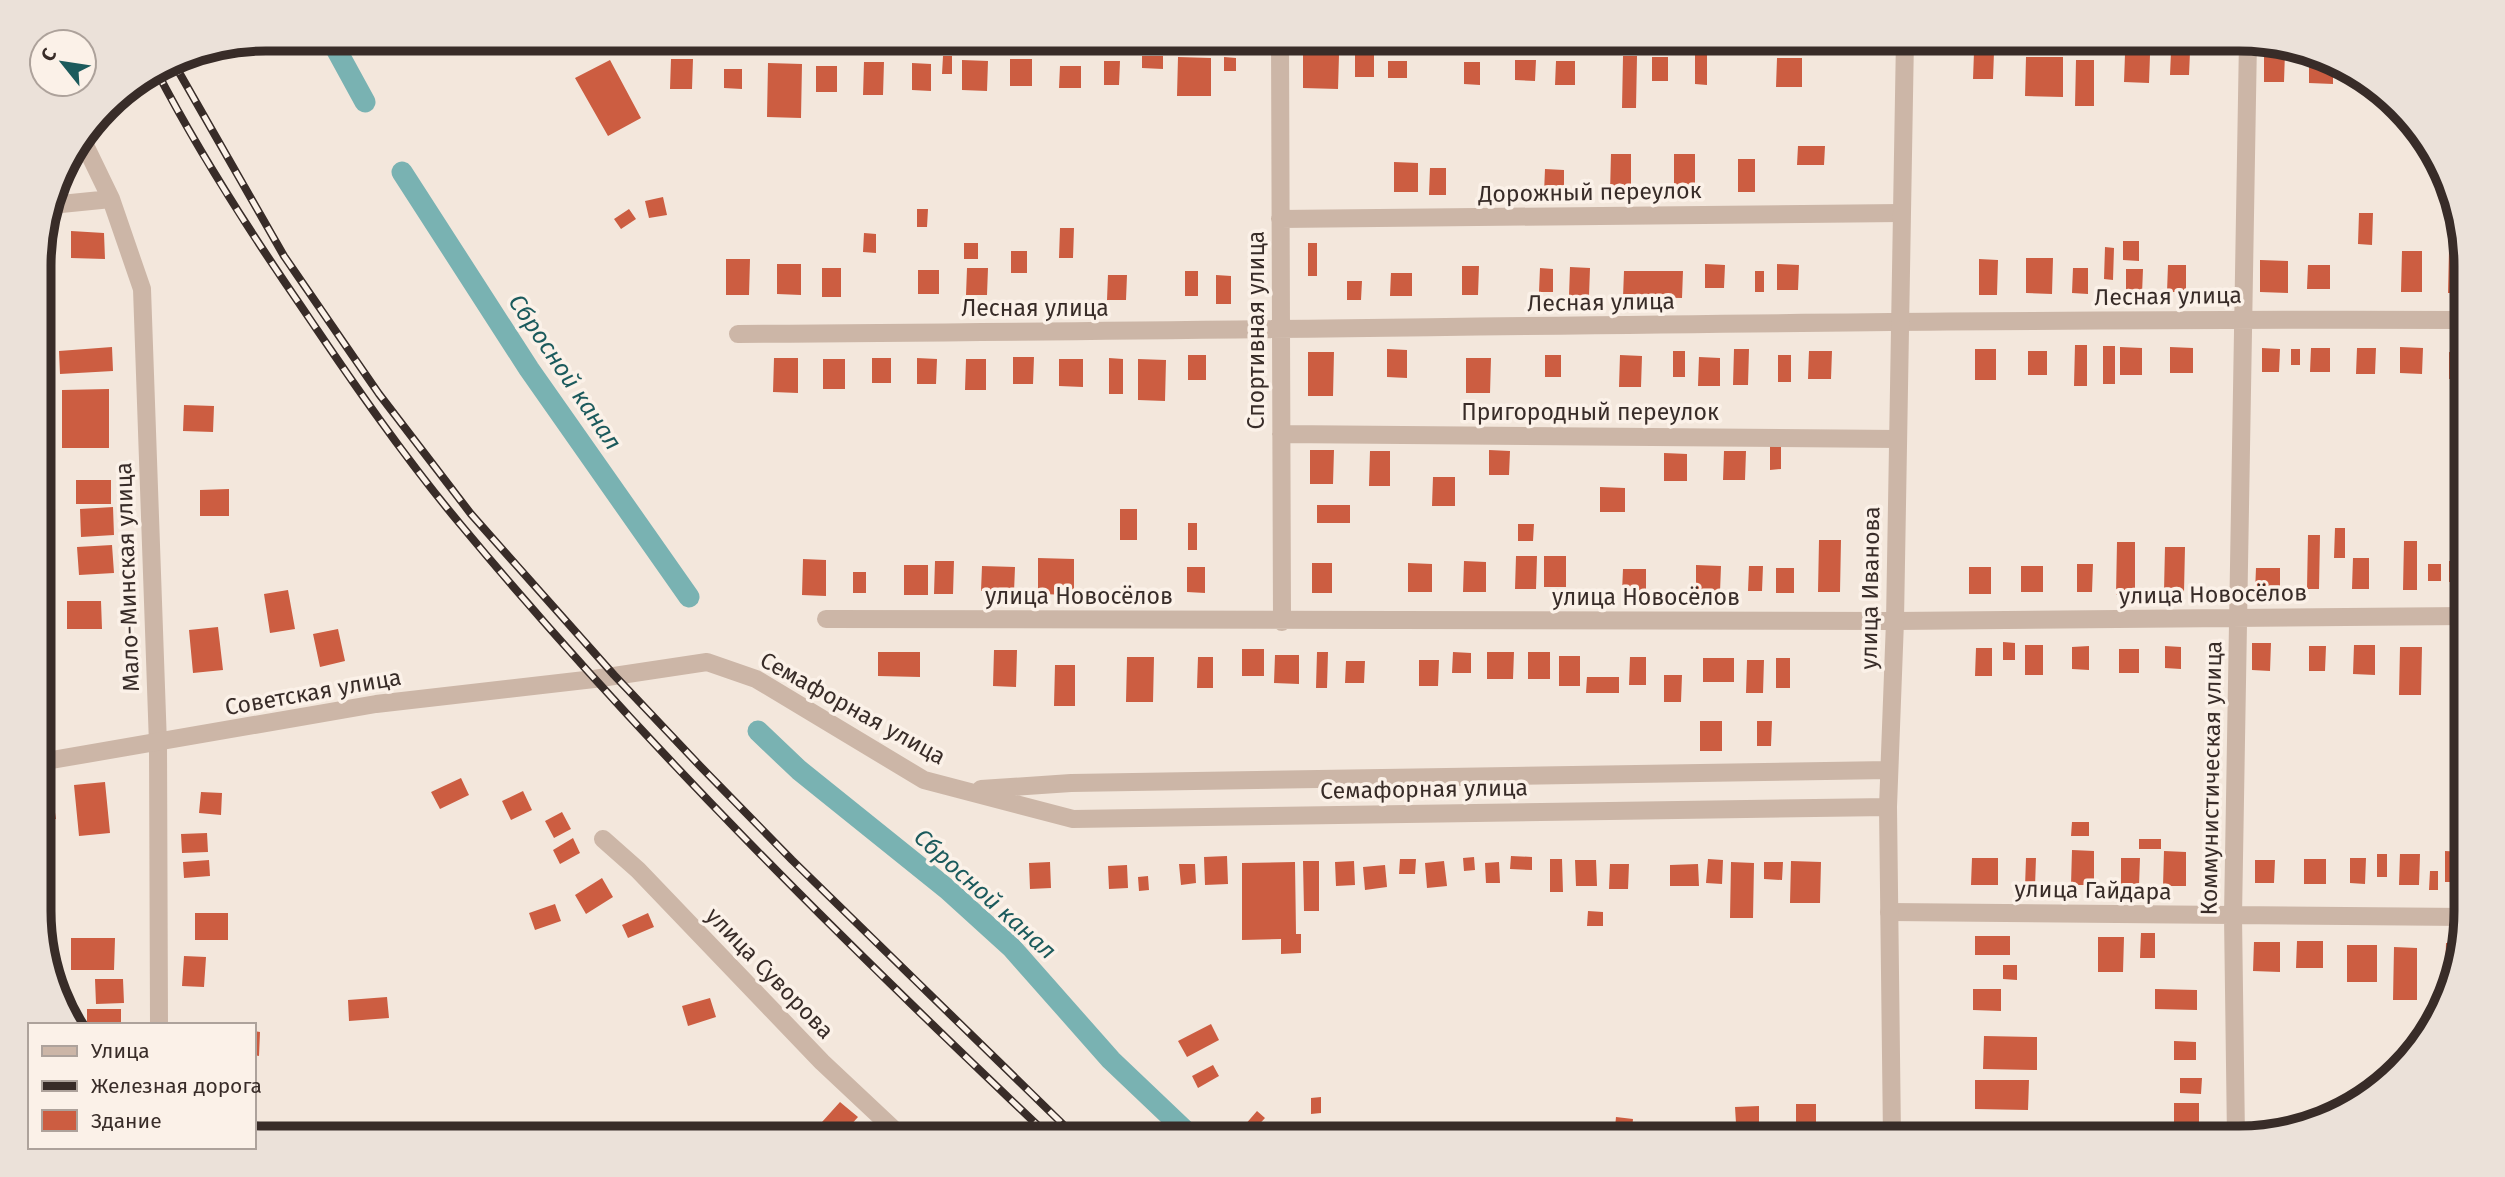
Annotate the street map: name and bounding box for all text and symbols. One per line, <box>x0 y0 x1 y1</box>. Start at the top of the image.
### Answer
north arrow <box>28 28 98 98</box>
text: С <box>36 44 61 65</box>
street label: Дорожный переулок <box>1477 176 1702 208</box>
street label: Спортивная улица <box>1242 231 1270 429</box>
street label: Лесная улица <box>2094 281 2242 311</box>
street label: Лесная улица <box>1527 287 1675 317</box>
water label: Сбросной канал <box>503 289 627 455</box>
street label: Лесная улица <box>961 294 1109 322</box>
street label: Пригородный переулок <box>1461 398 1719 426</box>
street label: Мало-Минская улица <box>109 462 145 692</box>
street label: улица Иванова <box>1855 506 1885 670</box>
street label: улица Новосёлов <box>2119 578 2307 610</box>
street label: улица Новосёлов <box>985 582 1173 610</box>
street label: улица Новосёлов <box>1552 583 1740 611</box>
street label: Коммунистическая улица <box>2195 641 2227 915</box>
street label: Семафорная улица <box>755 645 951 771</box>
street label: Советская улица <box>223 663 403 721</box>
street label: Семафорная улица <box>1320 773 1528 805</box>
water label: Сбросной канал <box>908 823 1062 965</box>
street label: улица Гайдара <box>2014 875 2172 905</box>
street label: улица Суворова <box>700 901 840 1045</box>
legend <box>28 1023 256 1149</box>
text: Улица <box>91 1038 150 1064</box>
text: Железная дорога <box>91 1073 262 1099</box>
text: Здание <box>91 1108 162 1134</box>

